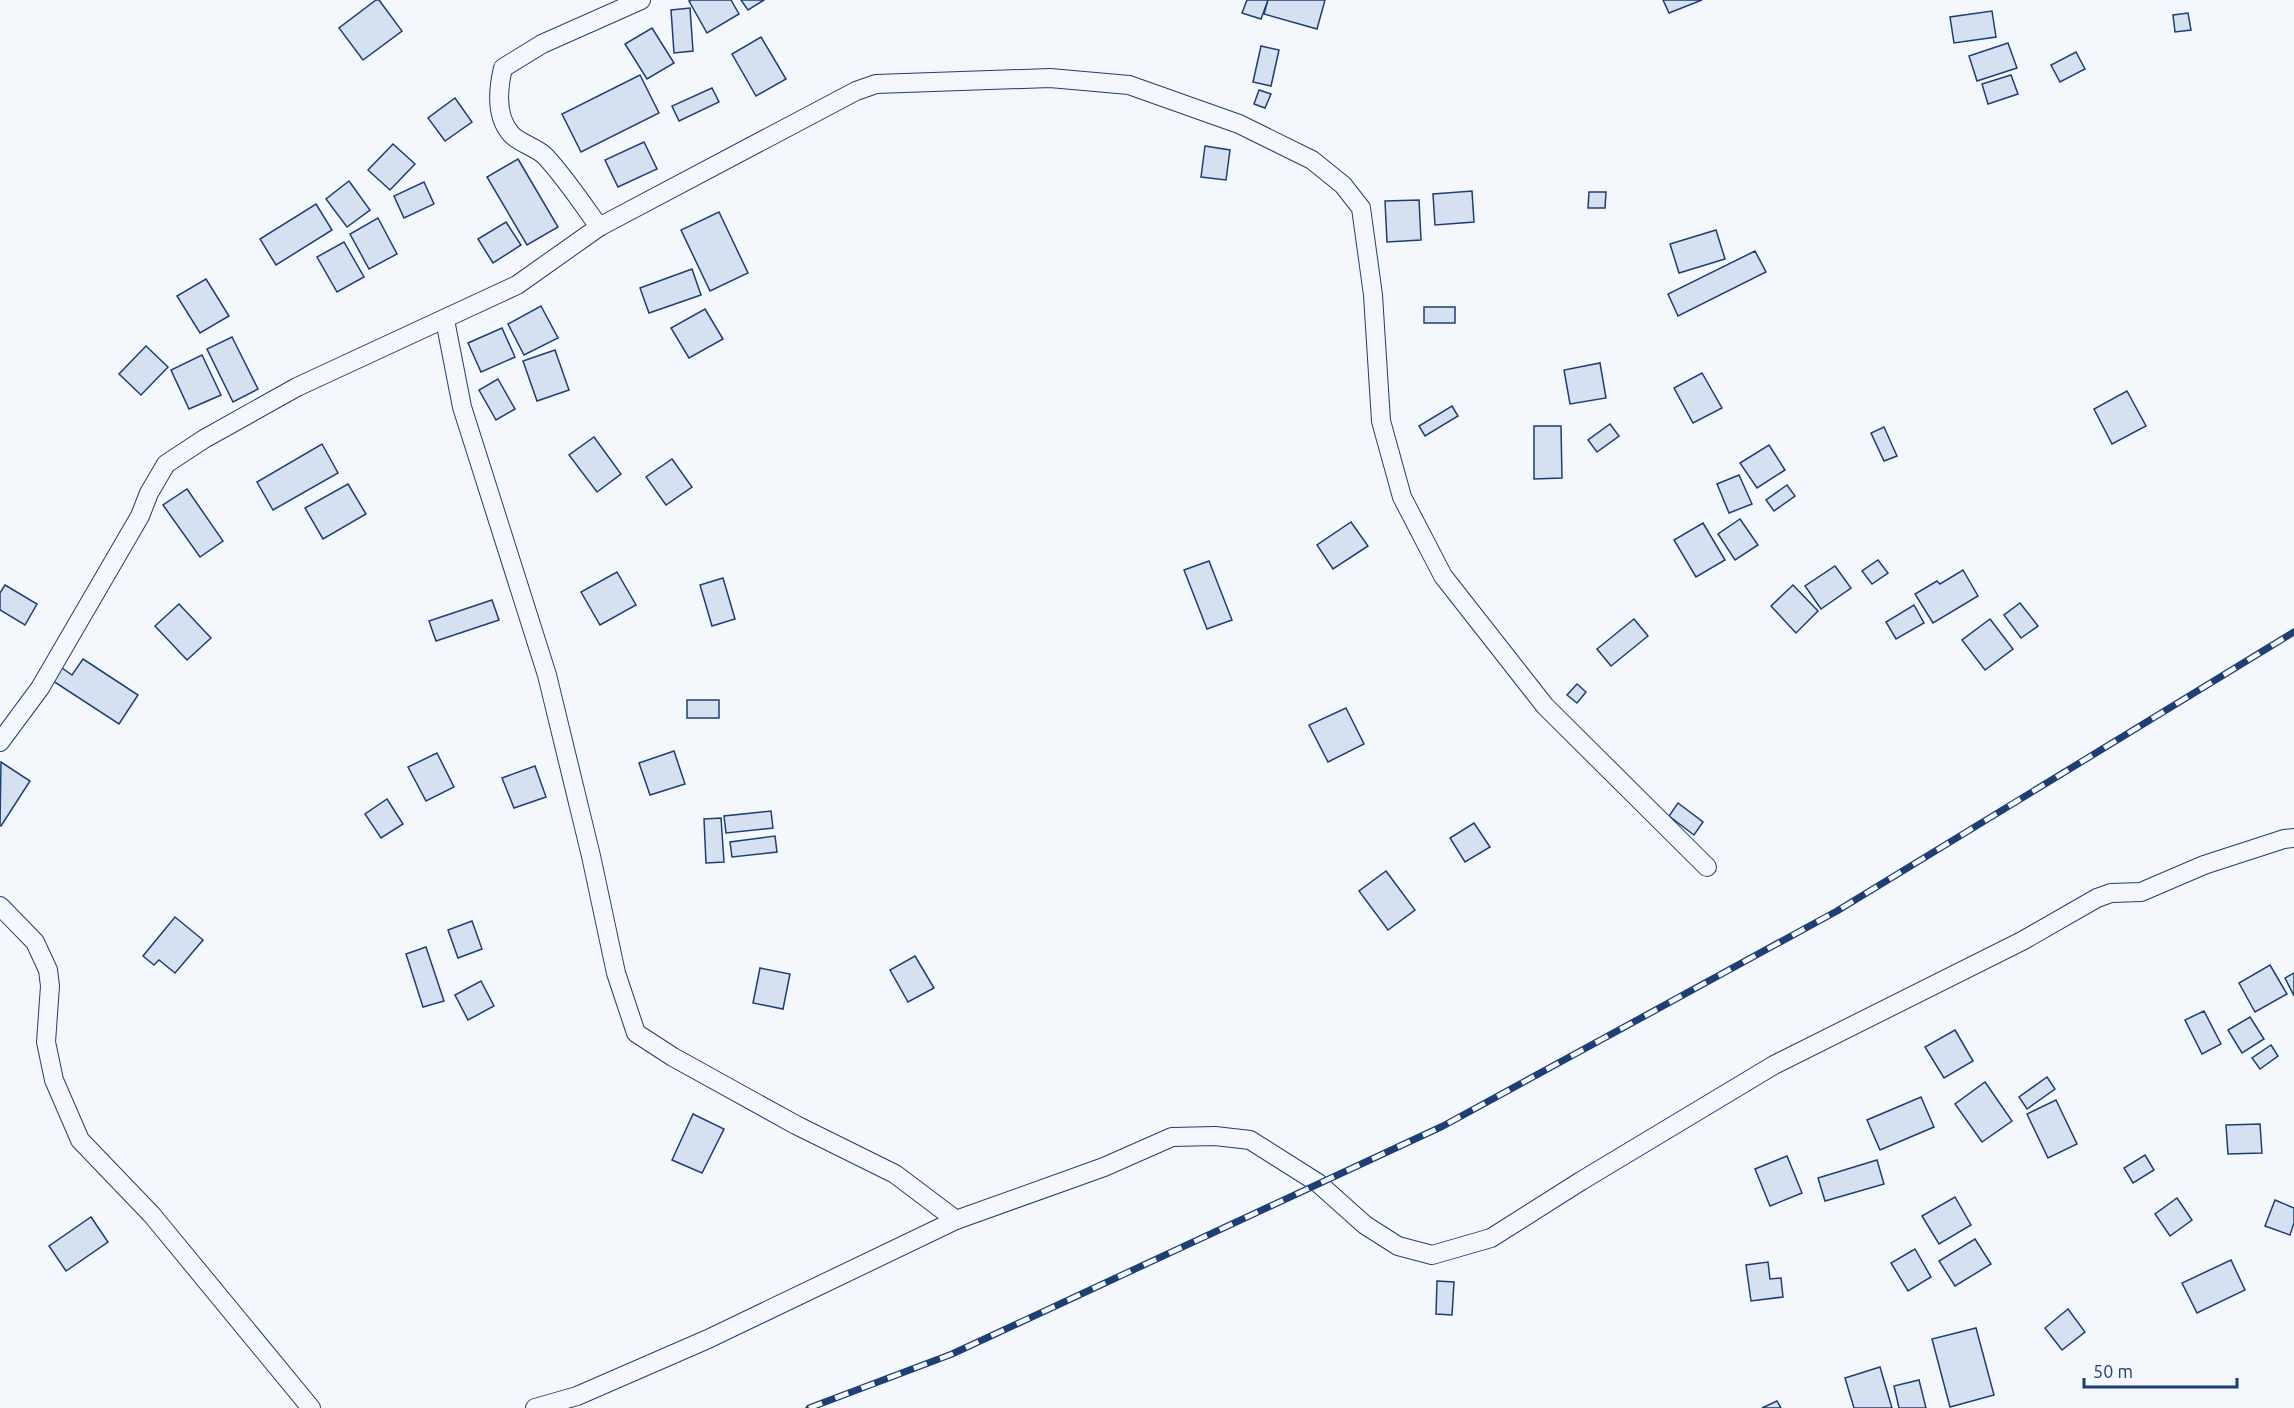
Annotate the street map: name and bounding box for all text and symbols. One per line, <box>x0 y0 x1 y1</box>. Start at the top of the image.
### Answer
scale bar <box>2084 1351 2237 1389</box>
text: 50 m <box>2093 1361 2133 1381</box>

